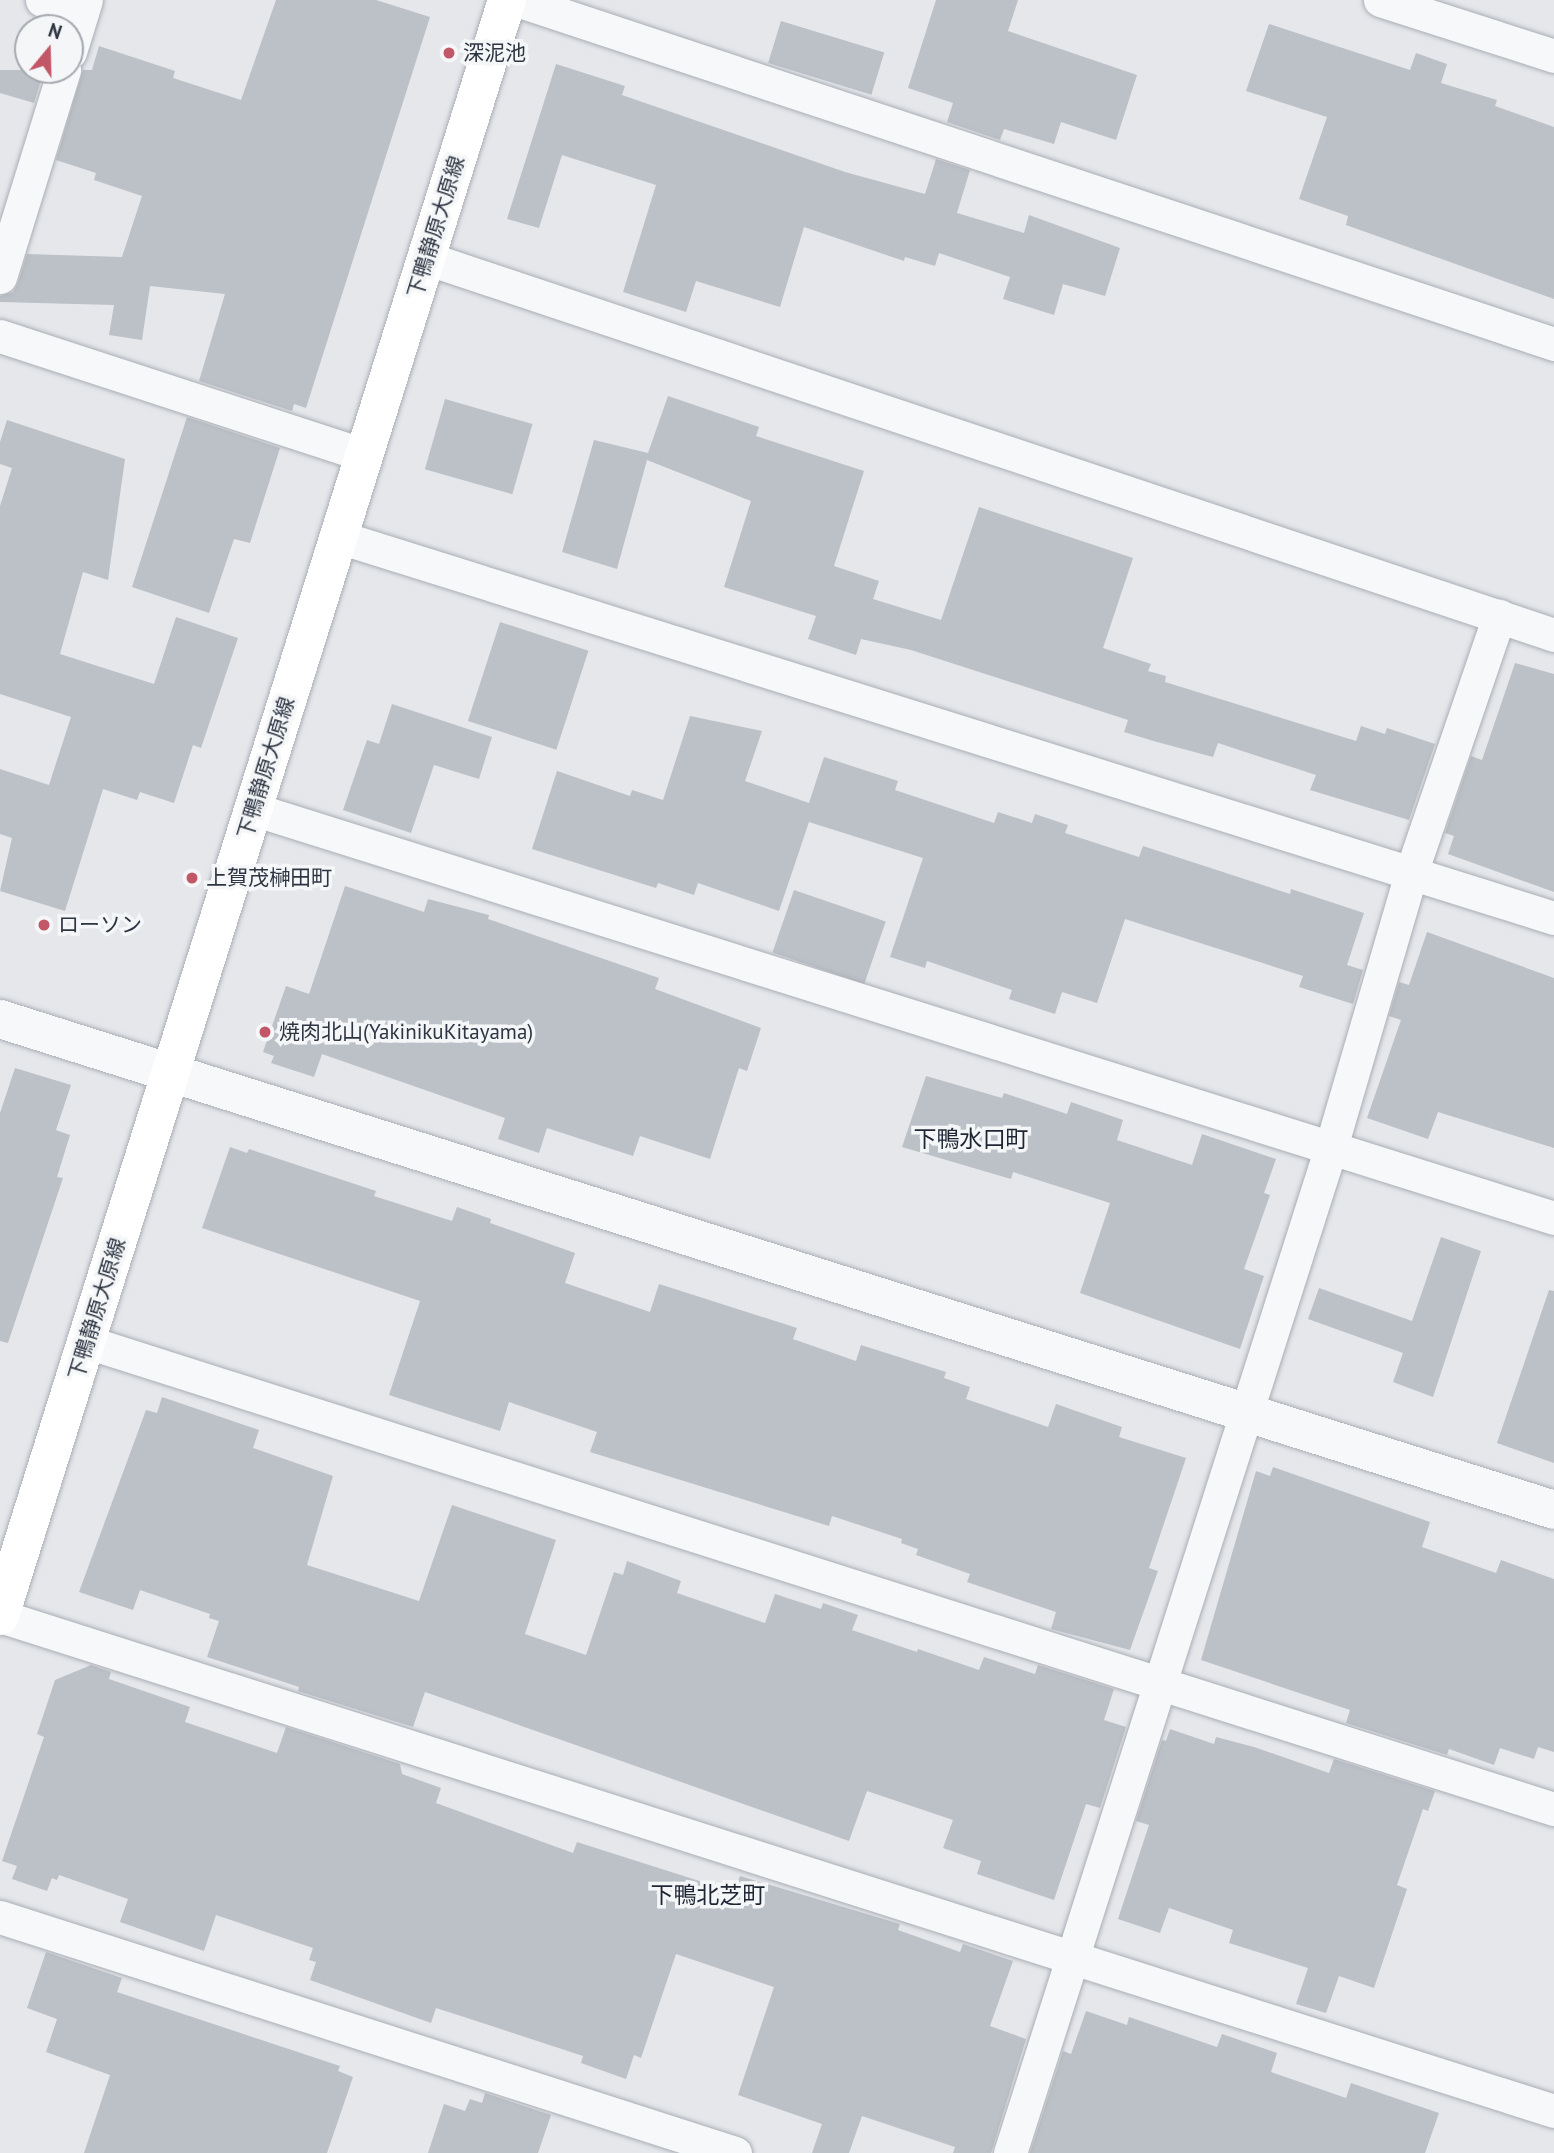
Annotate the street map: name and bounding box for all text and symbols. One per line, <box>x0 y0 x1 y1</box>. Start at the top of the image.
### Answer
north arrow <box>14 14 84 84</box>
text: N <box>45 18 65 44</box>
place label: 深泥池 <box>463 40 526 66</box>
marker: 深泥池 <box>441 45 457 61</box>
street label: 下鴨静原大原線 <box>402 153 470 301</box>
street label: 下鴨静原大原線 <box>232 694 300 842</box>
place label: 上賀茂榊田町 <box>206 865 332 891</box>
marker: 上賀茂榊田町 <box>184 870 200 886</box>
place label: ローソン <box>58 912 142 938</box>
marker: ローソン <box>36 917 52 933</box>
place label: 焼肉北山(YakinikuKitayama) <box>279 1019 533 1045</box>
marker: 焼肉北山(YakinikuKitayama) <box>257 1024 273 1040</box>
district label: 下鴨水口町 <box>914 1125 1028 1153</box>
street label: 下鴨静原大原線 <box>63 1235 131 1383</box>
district label: 下鴨北芝町 <box>651 1881 765 1909</box>

